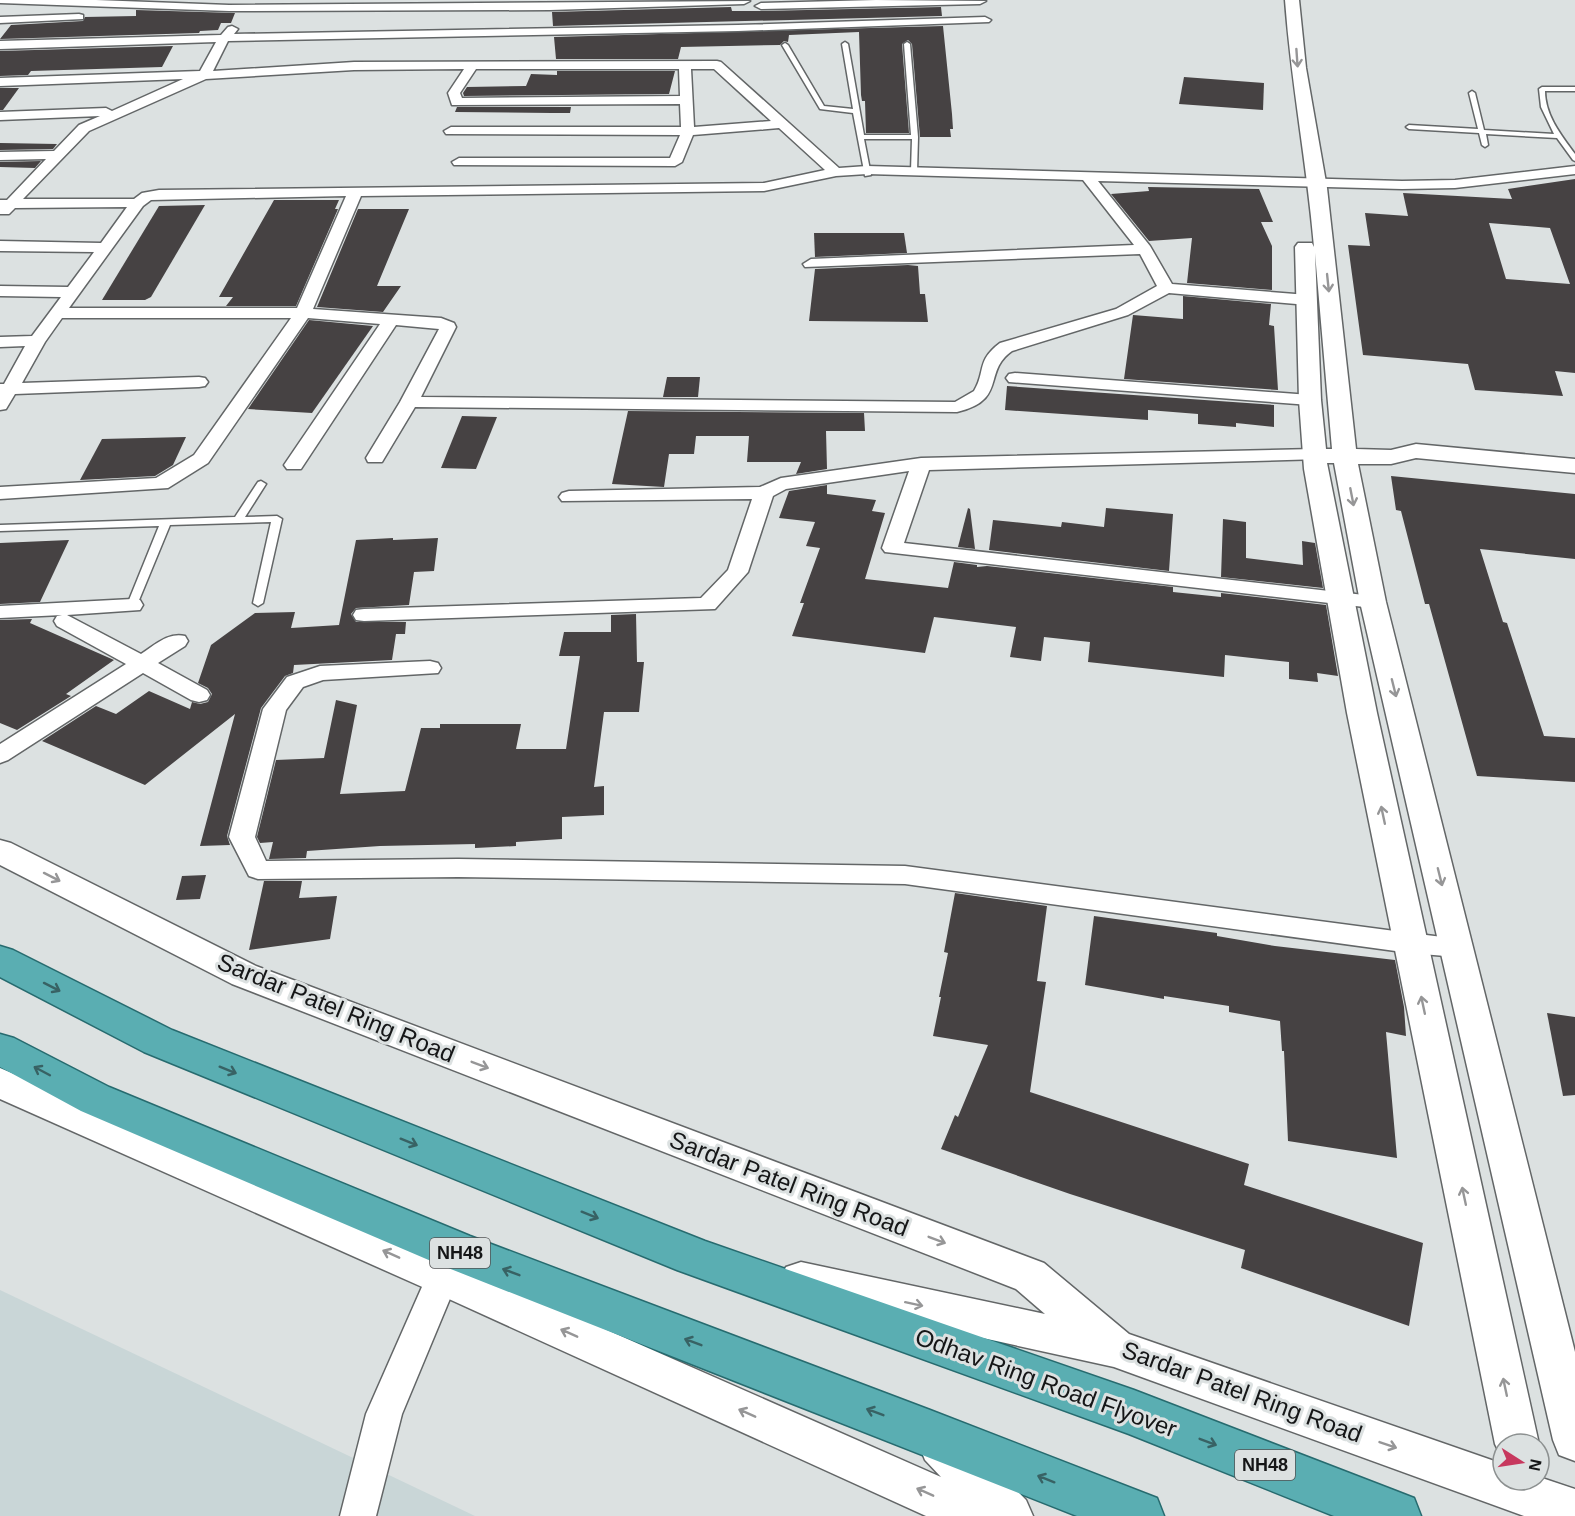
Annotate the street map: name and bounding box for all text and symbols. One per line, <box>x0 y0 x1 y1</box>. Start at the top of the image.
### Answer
one-way arrow <box>1292 48 1303 68</box>
one-way arrow <box>1323 272 1334 292</box>
one-way arrow <box>1347 488 1359 507</box>
one-way arrow <box>1389 678 1400 697</box>
one-way arrow <box>1377 805 1389 824</box>
one-way arrow <box>1434 868 1446 887</box>
one-way arrow <box>43 871 60 883</box>
street label: Sardar Patel Ring Road <box>214 948 459 1068</box>
one-way arrow <box>43 981 60 993</box>
one-way arrow <box>1417 996 1429 1015</box>
one-way arrow <box>470 1061 489 1072</box>
one-way arrow <box>34 1065 51 1077</box>
one-way arrow <box>219 1065 237 1076</box>
street label: Sardar Patel Ring Road <box>666 1126 912 1242</box>
one-way arrow <box>400 1137 418 1148</box>
one-way arrow <box>1458 1187 1469 1206</box>
one-way arrow <box>580 1210 599 1221</box>
one-way arrow <box>927 1235 945 1246</box>
road number: NH48 <box>430 1238 490 1268</box>
one-way arrow <box>382 1248 400 1259</box>
one-way arrow <box>502 1266 520 1277</box>
one-way arrow <box>904 1299 923 1311</box>
street label: Odhav Ring Road Flyover <box>912 1323 1181 1442</box>
one-way arrow <box>560 1327 578 1338</box>
street label: Sardar Patel Ring Road <box>1118 1335 1366 1448</box>
one-way arrow <box>684 1336 703 1347</box>
one-way arrow <box>1499 1378 1510 1397</box>
one-way arrow <box>866 1405 885 1416</box>
one-way arrow <box>738 1406 756 1418</box>
north arrow <box>1491 1432 1551 1492</box>
one-way arrow <box>1199 1438 1217 1449</box>
one-way arrow <box>1378 1440 1397 1451</box>
road number: NH48 <box>1235 1450 1295 1480</box>
text: N <box>1526 1458 1545 1472</box>
one-way arrow <box>1037 1473 1056 1484</box>
one-way arrow <box>916 1486 934 1497</box>

